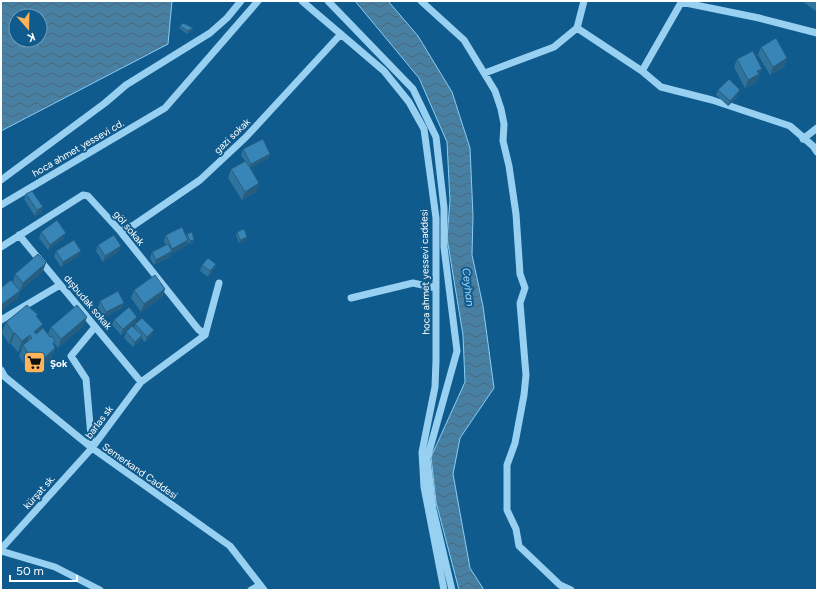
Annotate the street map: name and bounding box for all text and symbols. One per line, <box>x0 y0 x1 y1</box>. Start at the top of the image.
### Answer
north arrow <box>8 8 48 48</box>
text: K <box>25 30 37 45</box>
street label: gazi sokak <box>211 115 253 157</box>
street label: hoca ahmet yessevi cd. <box>30 116 126 180</box>
street label: göl sokak <box>111 208 147 248</box>
street label: hoca ahmet yessevi caddesi <box>417 209 433 335</box>
water label: Ceyhan <box>459 267 477 307</box>
street label: dışbudak sokak <box>61 272 115 332</box>
supermarket icon: Şok <box>21 350 47 376</box>
place label: Şok <box>50 357 68 370</box>
street label: barlas sk <box>82 403 116 441</box>
street label: Semerkand Caddesi <box>100 440 180 502</box>
street label: kürşat sk. <box>20 472 58 512</box>
scale bar <box>10 557 77 583</box>
text: 50 m <box>16 564 44 578</box>

